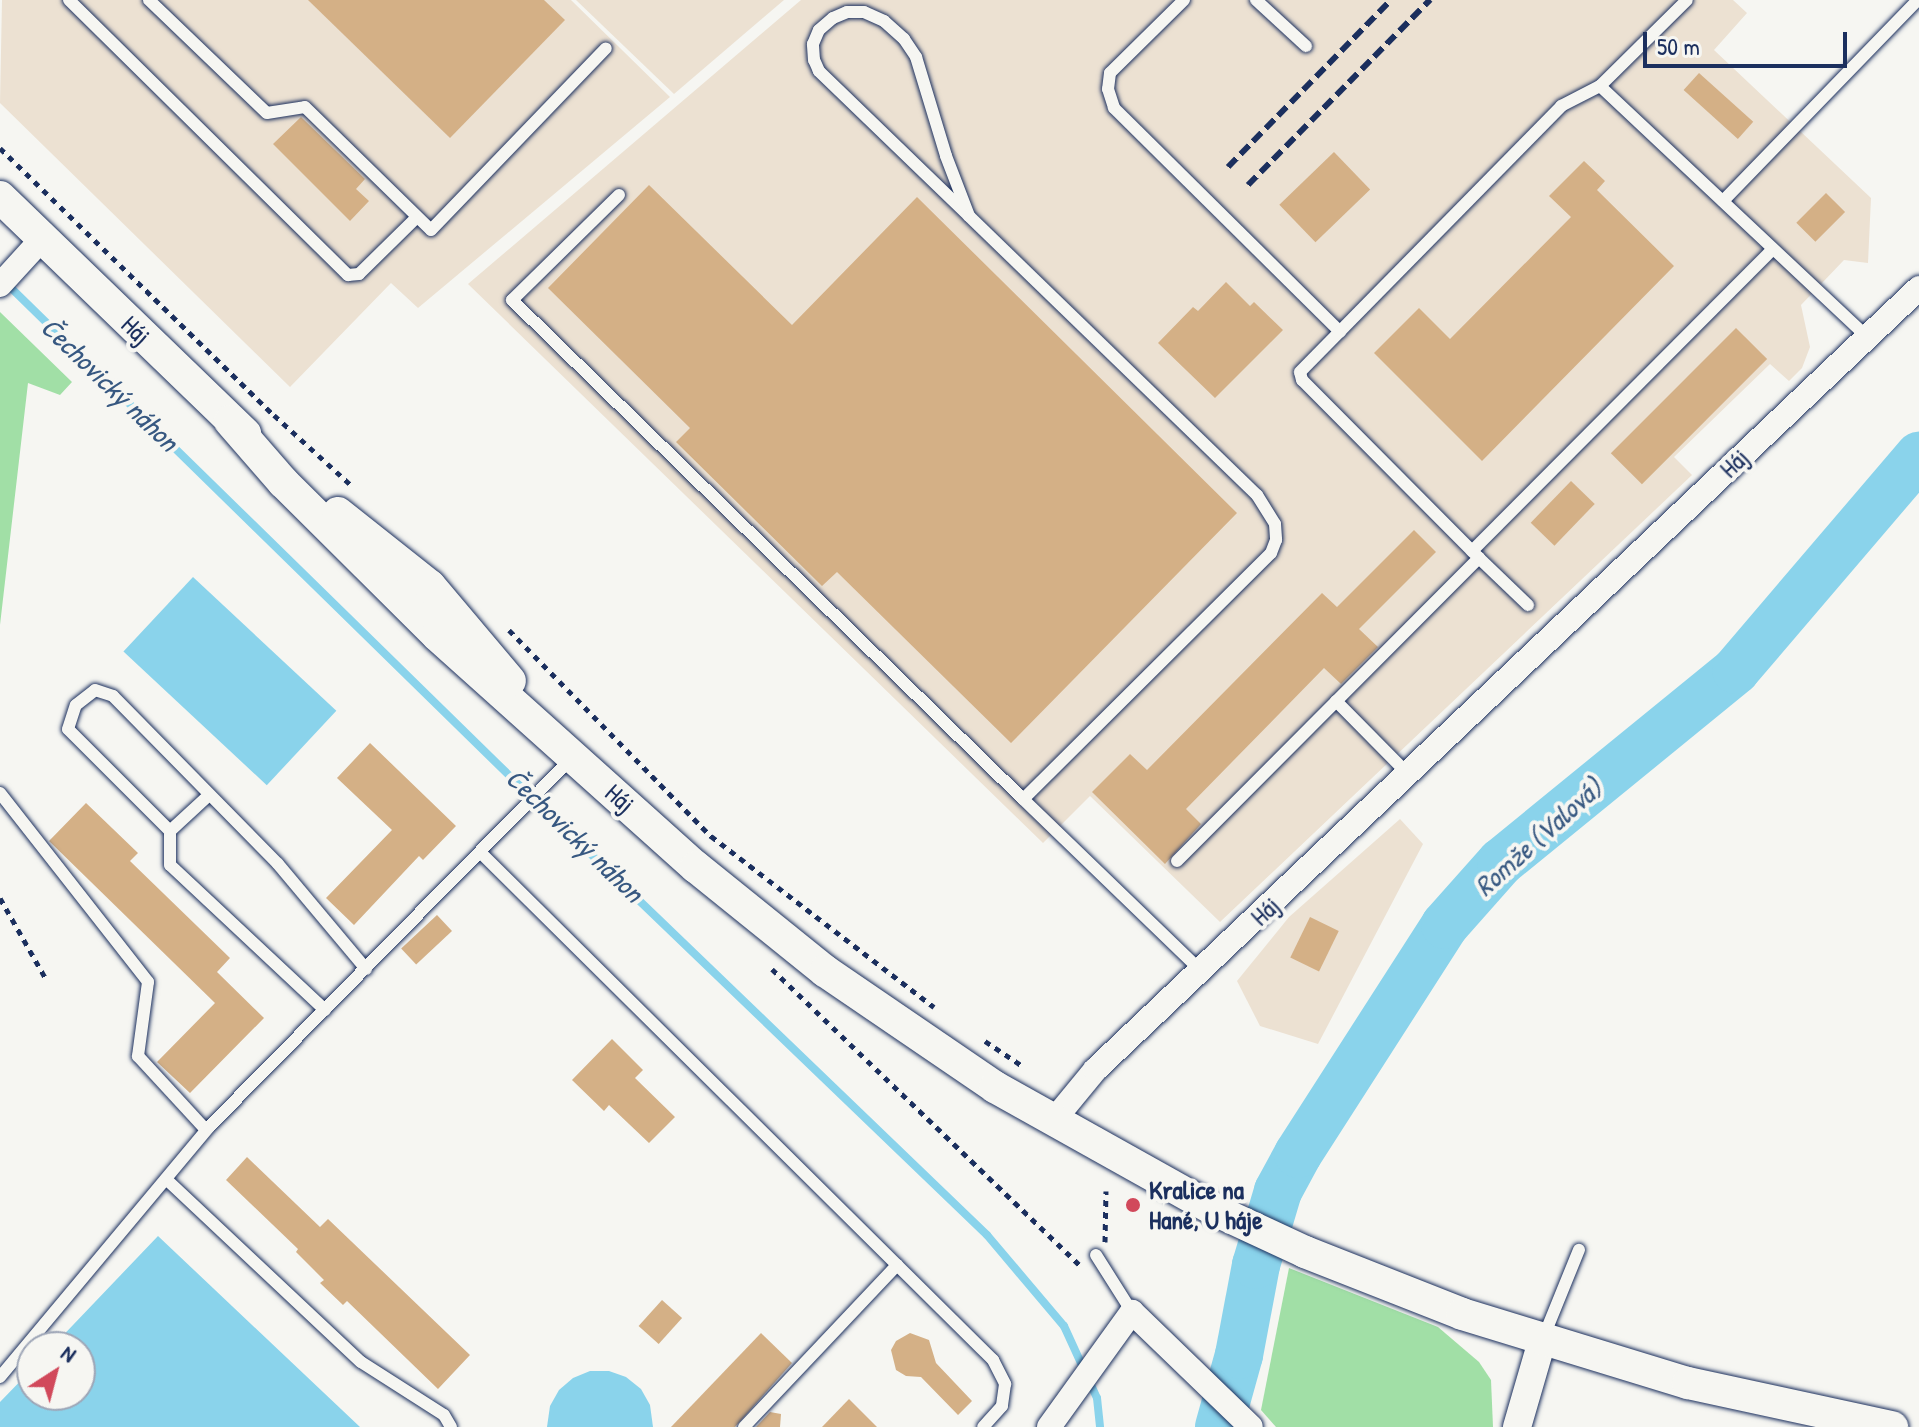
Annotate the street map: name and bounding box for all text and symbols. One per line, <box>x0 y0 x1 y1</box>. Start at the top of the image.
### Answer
scale bar <box>1647 16 1851 66</box>
text: 50 m <box>1657 30 1700 62</box>
street label: Háj <box>115 309 157 351</box>
water label: Čechovický náhon <box>34 310 186 458</box>
street label: Háj <box>1713 442 1755 484</box>
water label: Čechovický náhon <box>499 761 651 909</box>
water label: Romže (Valová) <box>1467 771 1609 903</box>
street label: Háj <box>599 777 641 819</box>
street label: Háj <box>1244 890 1286 932</box>
place label: Kralice na Hané, U háje <box>1149 1174 1263 1236</box>
marker: Kralice na Hané, U háje <box>1124 1196 1142 1214</box>
north arrow <box>16 1331 96 1411</box>
text: N <box>55 1338 82 1369</box>

